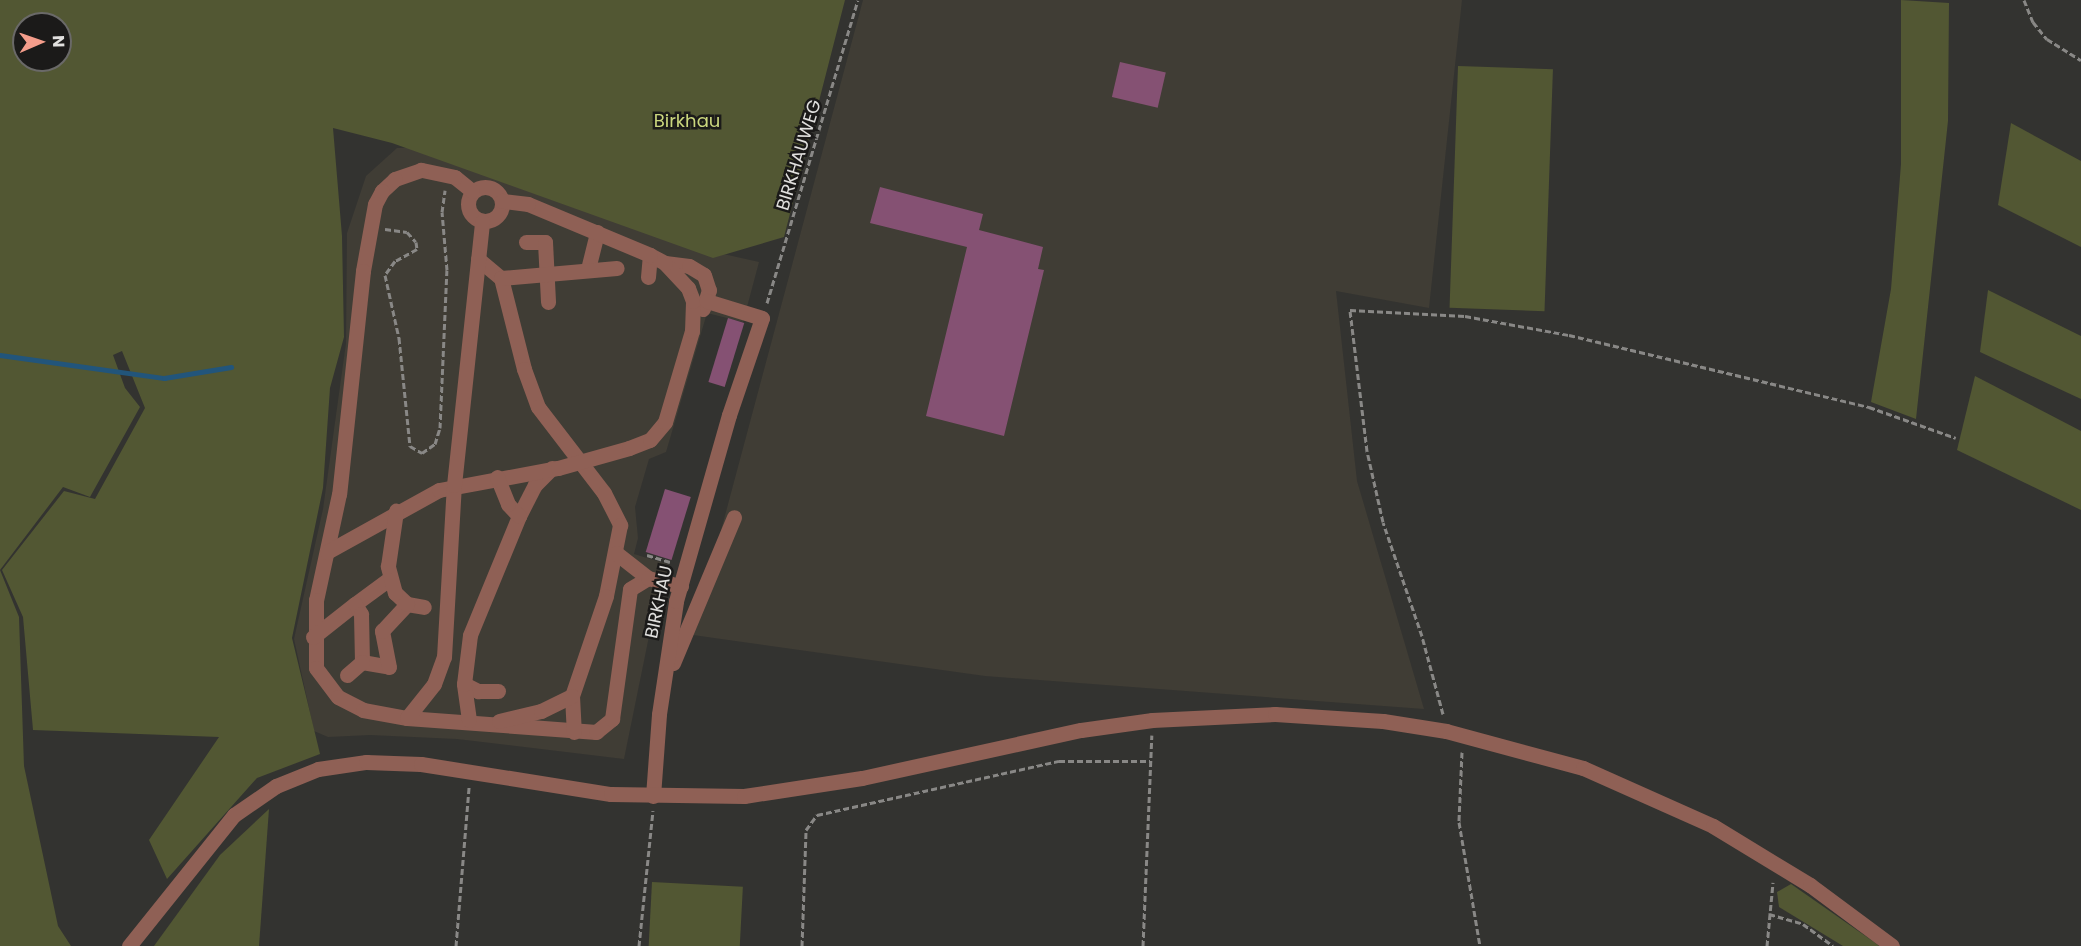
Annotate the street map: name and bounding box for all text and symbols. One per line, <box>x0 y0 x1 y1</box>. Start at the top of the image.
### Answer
north arrow <box>12 12 72 72</box>
text: N <box>47 35 70 48</box>
street label: BIRKHAUWEG <box>772 97 826 213</box>
park label: Birkhau <box>654 110 720 132</box>
street label: BIRKHAU <box>641 564 677 640</box>

